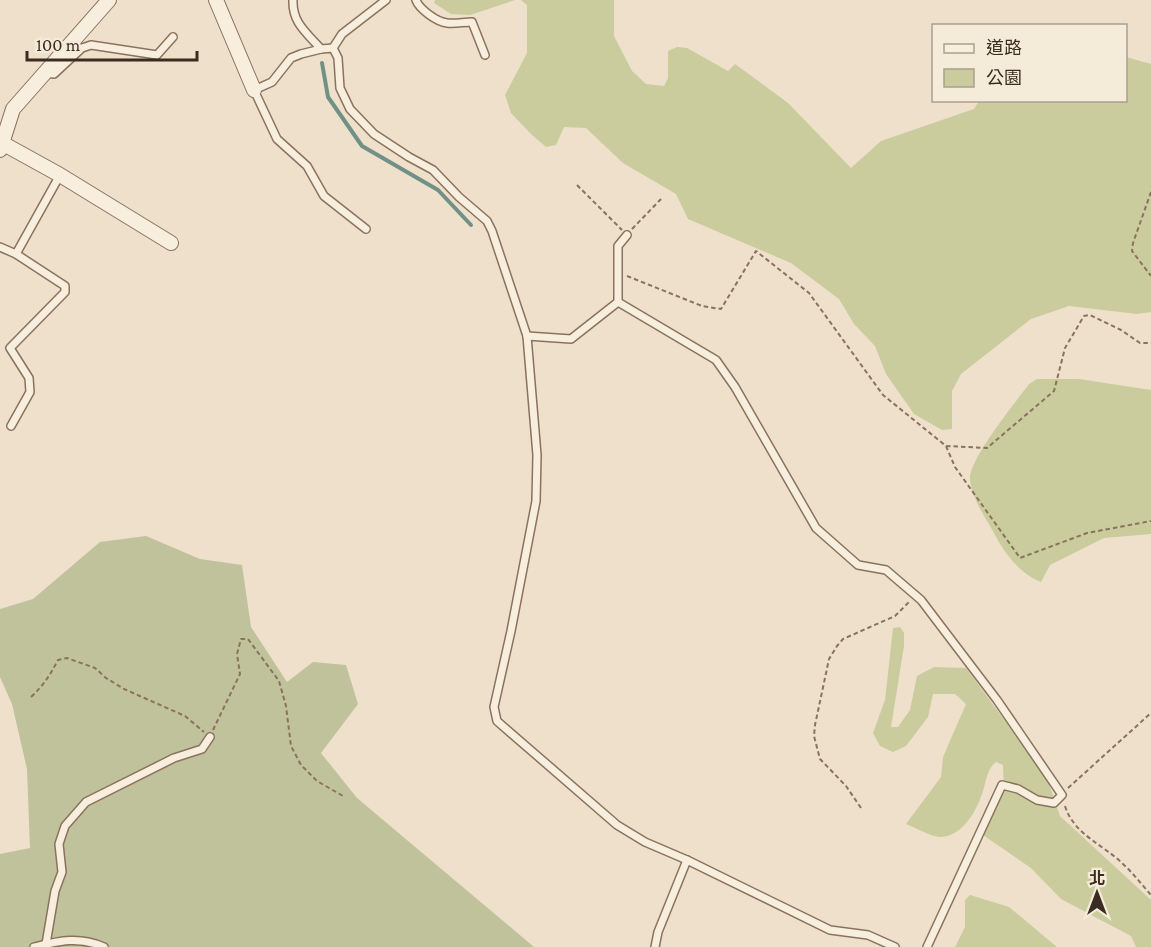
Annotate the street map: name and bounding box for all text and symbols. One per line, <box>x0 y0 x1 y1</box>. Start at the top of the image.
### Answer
scale bar <box>27 24 196 62</box>
legend <box>932 24 1127 102</box>
text: 100 m <box>36 35 81 55</box>
text: 道路 <box>986 38 1022 58</box>
text: 公園 <box>986 68 1022 88</box>
north arrow <box>1067 863 1127 923</box>
text: 北 <box>1089 870 1105 887</box>

